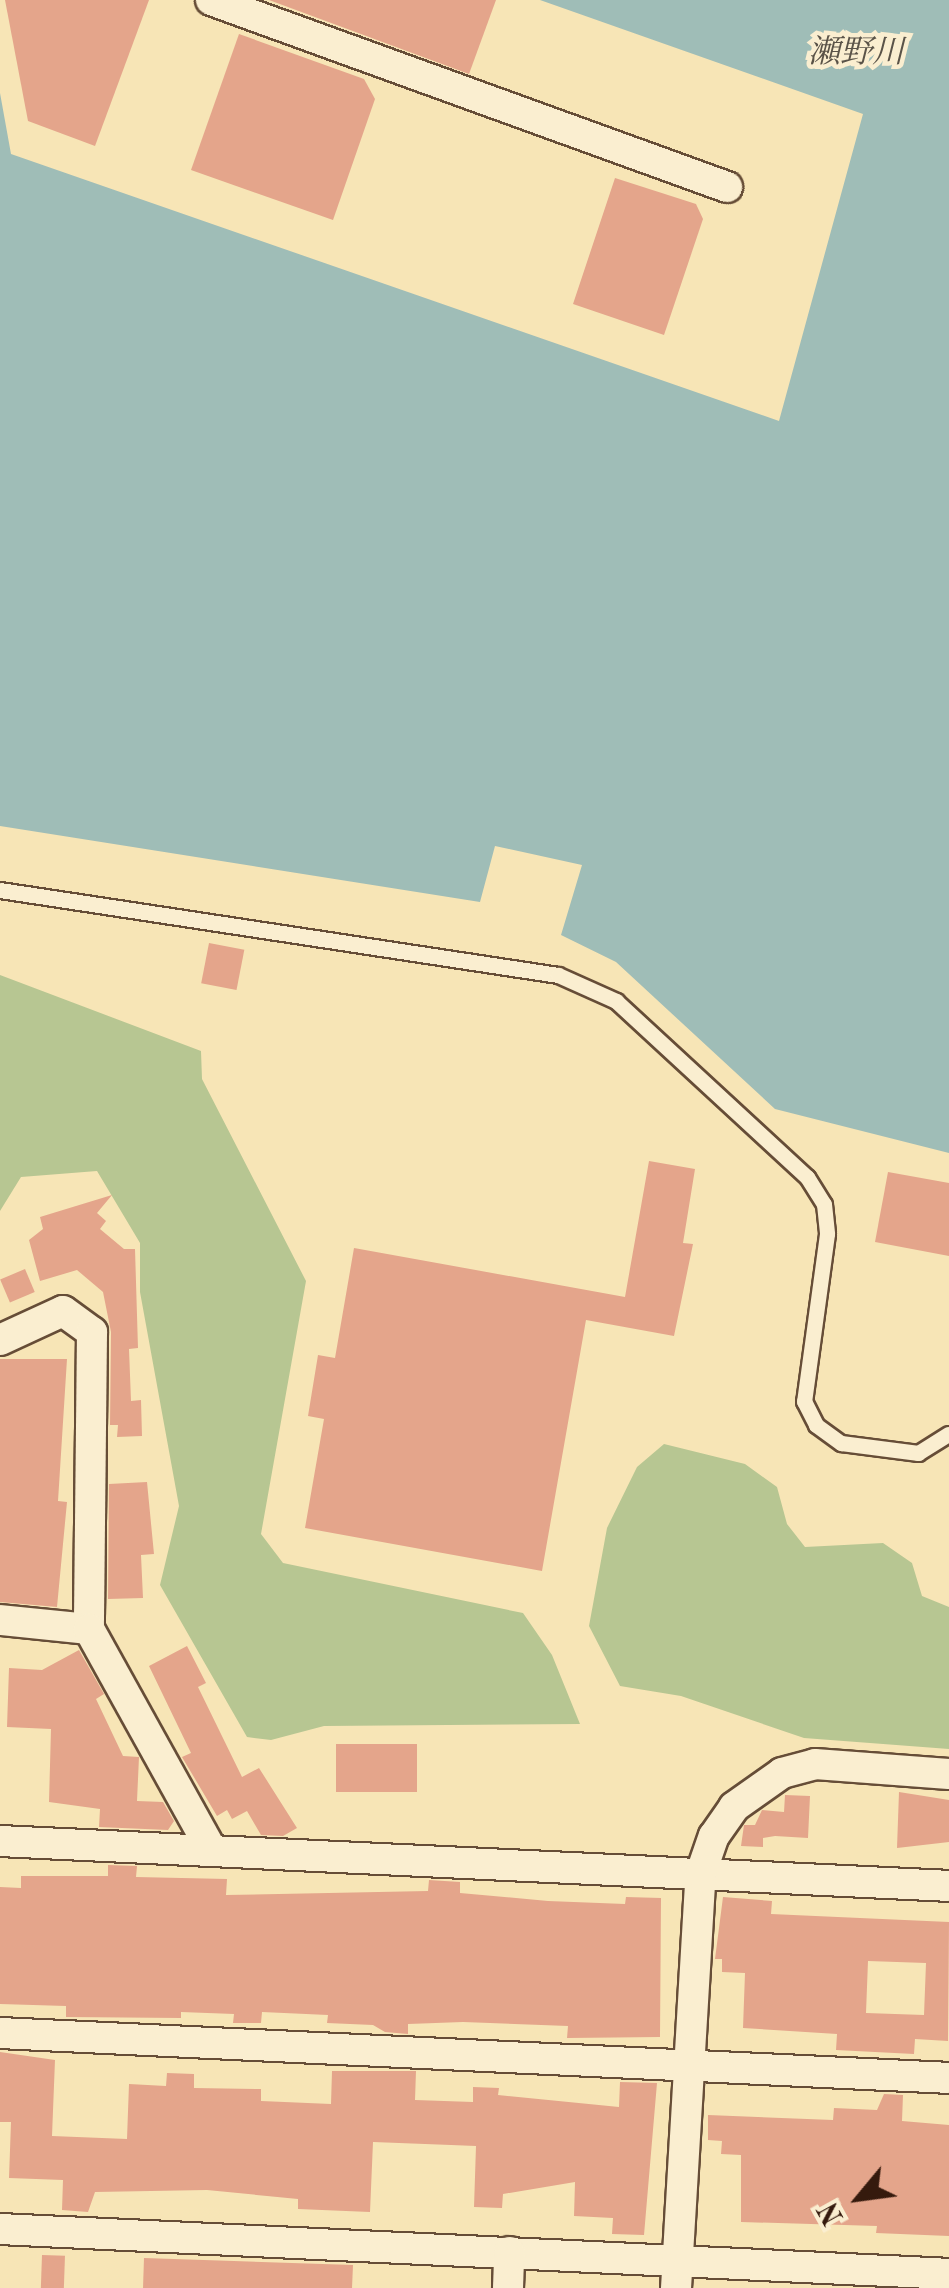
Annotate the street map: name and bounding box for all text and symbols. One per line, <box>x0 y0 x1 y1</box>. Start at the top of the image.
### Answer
water label: 瀬野川 <box>808 35 904 73</box>
north arrow <box>809 2148 909 2248</box>
text: N <box>815 2196 850 2229</box>

